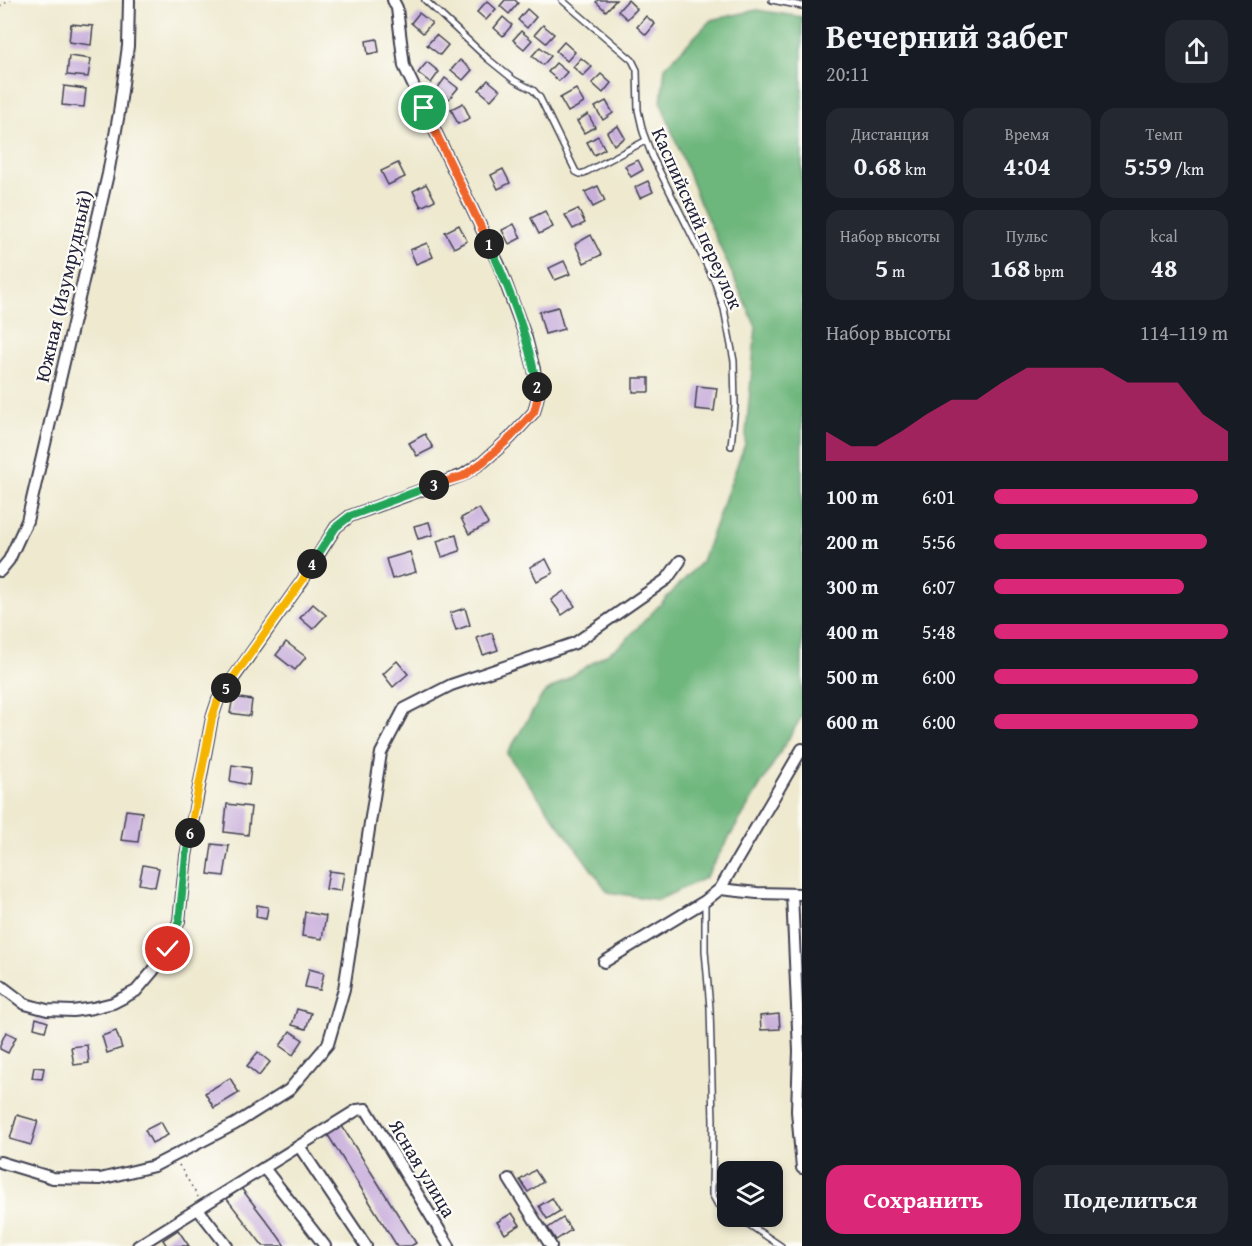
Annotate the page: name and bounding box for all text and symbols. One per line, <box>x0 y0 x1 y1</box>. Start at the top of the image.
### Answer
text: Вечерний забег <box>826 12 1068 60</box>
button: share <box>1165 20 1228 83</box>
text: 20:11 <box>826 59 869 88</box>
pin <box>398 82 449 133</box>
icon: arrive <box>407 91 440 124</box>
text: Дистанция <box>851 122 929 146</box>
text: Время <box>1005 122 1049 146</box>
text: Темп <box>1146 122 1182 146</box>
street label: Каспийский переулок <box>645 123 751 314</box>
text: 0.68 <box>854 146 902 185</box>
text: 4:04 <box>1003 146 1051 185</box>
text: 5:59 <box>1124 146 1172 185</box>
text: km <box>902 157 926 181</box>
text: /km <box>1172 157 1204 181</box>
street label: Южная (Изумрудный) <box>27 187 99 385</box>
text: Набор высоты <box>840 224 940 248</box>
text: Пульс <box>1006 224 1048 248</box>
text: kcal <box>1150 224 1178 248</box>
pin: 1 <box>474 229 504 259</box>
text: 1 <box>485 232 493 256</box>
text: 5 <box>875 248 888 287</box>
text: 168 <box>990 248 1030 287</box>
text: 48 <box>1151 248 1177 287</box>
text: m <box>888 259 905 283</box>
text: bpm <box>1030 259 1064 283</box>
text: Набор высоты <box>826 318 951 347</box>
text: 114–119 m <box>1140 318 1228 347</box>
pin: 2 <box>522 372 552 402</box>
text: 2 <box>533 375 541 399</box>
pin: 3 <box>419 470 449 500</box>
text: 3 <box>430 473 438 497</box>
text: 100 m <box>826 482 879 511</box>
text: 6:01 <box>922 482 956 511</box>
text: 200 m <box>826 527 879 556</box>
text: 5:56 <box>922 527 956 556</box>
pin: 4 <box>297 549 327 579</box>
text: 4 <box>308 552 316 576</box>
text: 300 m <box>826 572 879 601</box>
text: 6:07 <box>922 572 956 601</box>
text: 400 m <box>826 617 879 646</box>
text: 5:48 <box>922 617 956 646</box>
text: 500 m <box>826 662 879 691</box>
text: 6:00 <box>922 662 956 691</box>
pin: 5 <box>211 673 241 703</box>
text: 5 <box>222 676 230 700</box>
text: 600 m <box>826 707 879 736</box>
text: 6:00 <box>922 707 956 736</box>
pin: 6 <box>175 818 205 848</box>
text: 6 <box>186 821 194 845</box>
pin <box>142 923 193 974</box>
icon: check <box>151 932 184 965</box>
street label: Ясная улица <box>382 1112 464 1223</box>
map controls <box>717 1161 783 1227</box>
button: layers <box>717 1161 783 1227</box>
button: Сохранить <box>826 1165 1021 1234</box>
button: Поделиться <box>1033 1165 1228 1234</box>

